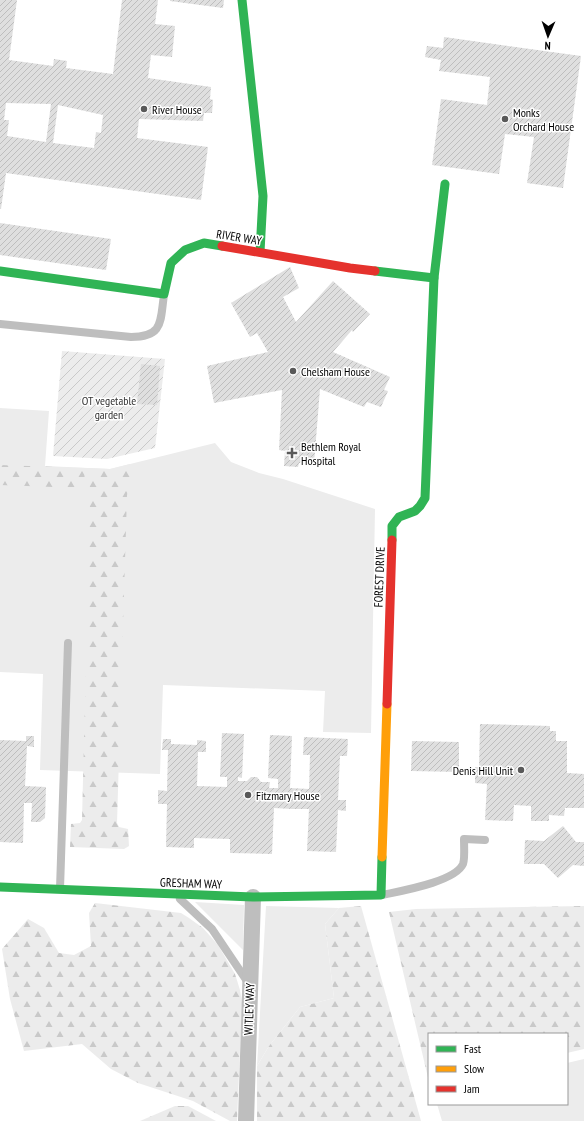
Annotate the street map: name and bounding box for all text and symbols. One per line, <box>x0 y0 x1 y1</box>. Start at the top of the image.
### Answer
north arrow <box>528 16 568 56</box>
text: N <box>544 39 551 53</box>
place label: River House <box>152 102 202 117</box>
marker: River House <box>139 104 149 114</box>
place label: Monks Orchard House <box>513 105 574 134</box>
marker: Monks Orchard House <box>500 114 510 124</box>
street label: RIVER WAY <box>215 226 263 248</box>
place label: Chelsham House <box>301 364 370 379</box>
marker: Chelsham House <box>288 366 298 376</box>
park label: OT vegetable garden <box>82 393 136 422</box>
place label: Bethlem Royal Hospital <box>301 439 361 468</box>
marker: Bethlem Royal Hospital <box>286 447 298 459</box>
street label: FOREST DRIVE <box>370 546 388 608</box>
place label: Denis Hill Unit <box>453 763 514 778</box>
marker: Denis Hill Unit <box>516 765 526 775</box>
place label: Fitzmary House <box>256 788 320 803</box>
marker: Fitzmary House <box>243 790 253 800</box>
street label: GRESHAM WAY <box>160 874 223 892</box>
street label: WITLEY WAY <box>241 982 257 1035</box>
legend <box>428 1033 568 1105</box>
text: Fast <box>464 1041 482 1056</box>
text: Slow <box>464 1061 485 1076</box>
text: Jam <box>463 1081 480 1096</box>

